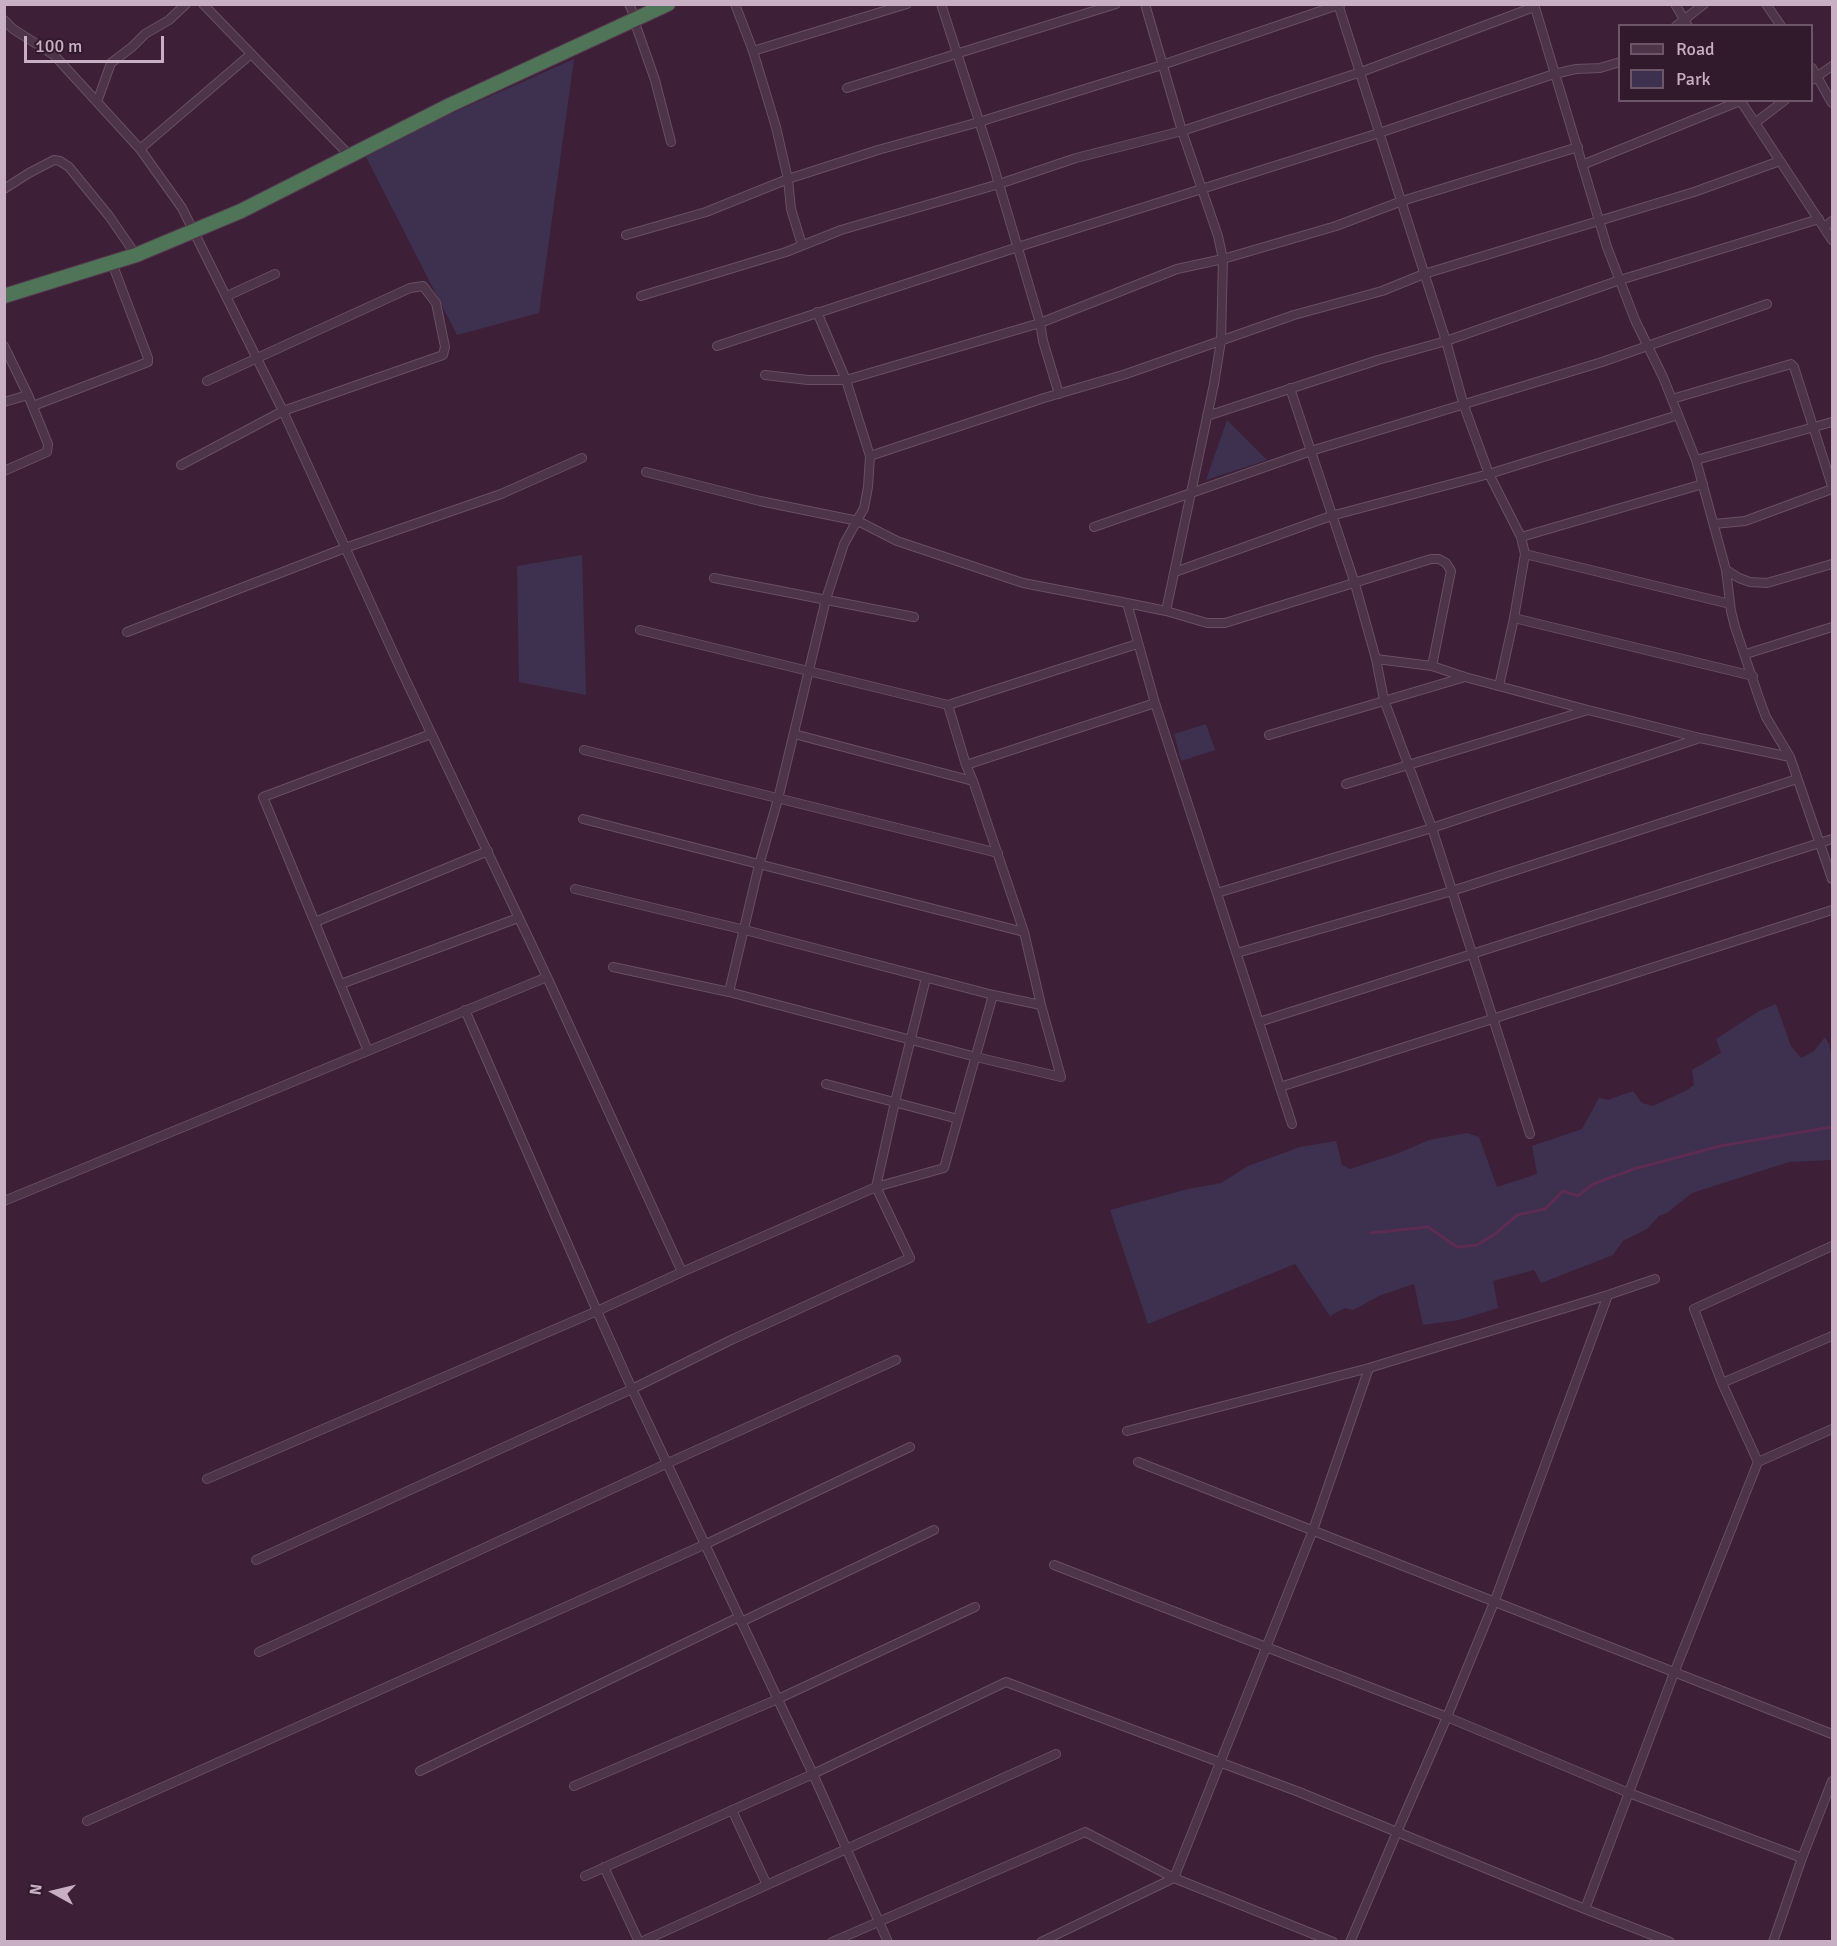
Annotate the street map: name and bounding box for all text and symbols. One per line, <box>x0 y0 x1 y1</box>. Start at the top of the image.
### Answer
scale bar <box>27 24 166 62</box>
legend <box>1618 24 1813 102</box>
text: 100 m <box>35 35 82 57</box>
text: Road <box>1676 38 1715 60</box>
text: Park <box>1676 68 1711 90</box>
north arrow <box>24 1862 84 1922</box>
text: N <box>25 1883 47 1896</box>

